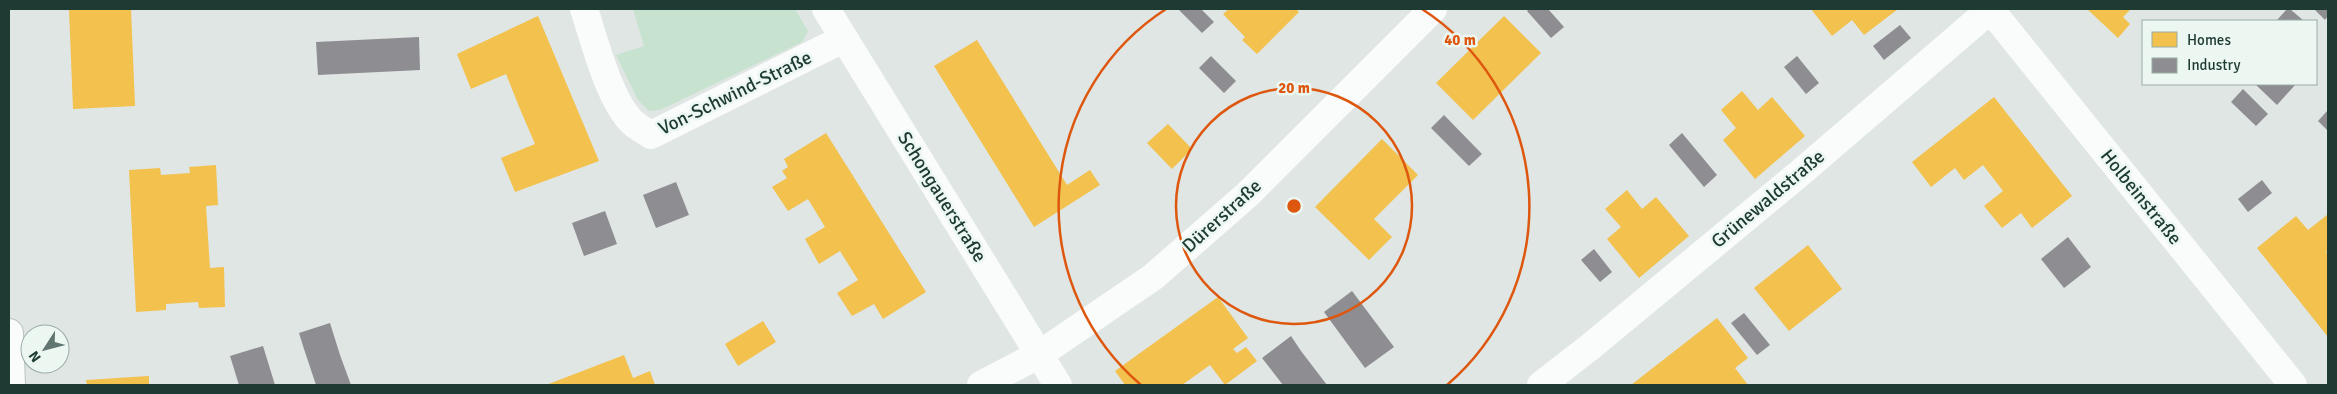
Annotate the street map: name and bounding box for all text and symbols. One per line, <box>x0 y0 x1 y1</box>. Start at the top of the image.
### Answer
legend <box>2142 20 2317 85</box>
text: 40 m <box>1444 31 1476 49</box>
text: Homes <box>2187 31 2231 49</box>
street label: Von-Schwind-Straße <box>654 45 816 141</box>
text: Industry <box>2187 56 2240 74</box>
text: 20 m <box>1278 79 1310 97</box>
street label: Schongauerstraße <box>892 127 992 267</box>
street label: Holbeinstraße <box>2095 144 2187 250</box>
street label: Grünewaldstraße <box>1706 145 1830 253</box>
street label: Dürerstraße <box>1177 174 1267 258</box>
centre of rings <box>1285 197 1303 215</box>
north arrow <box>20 324 70 374</box>
text: N <box>25 347 45 365</box>

